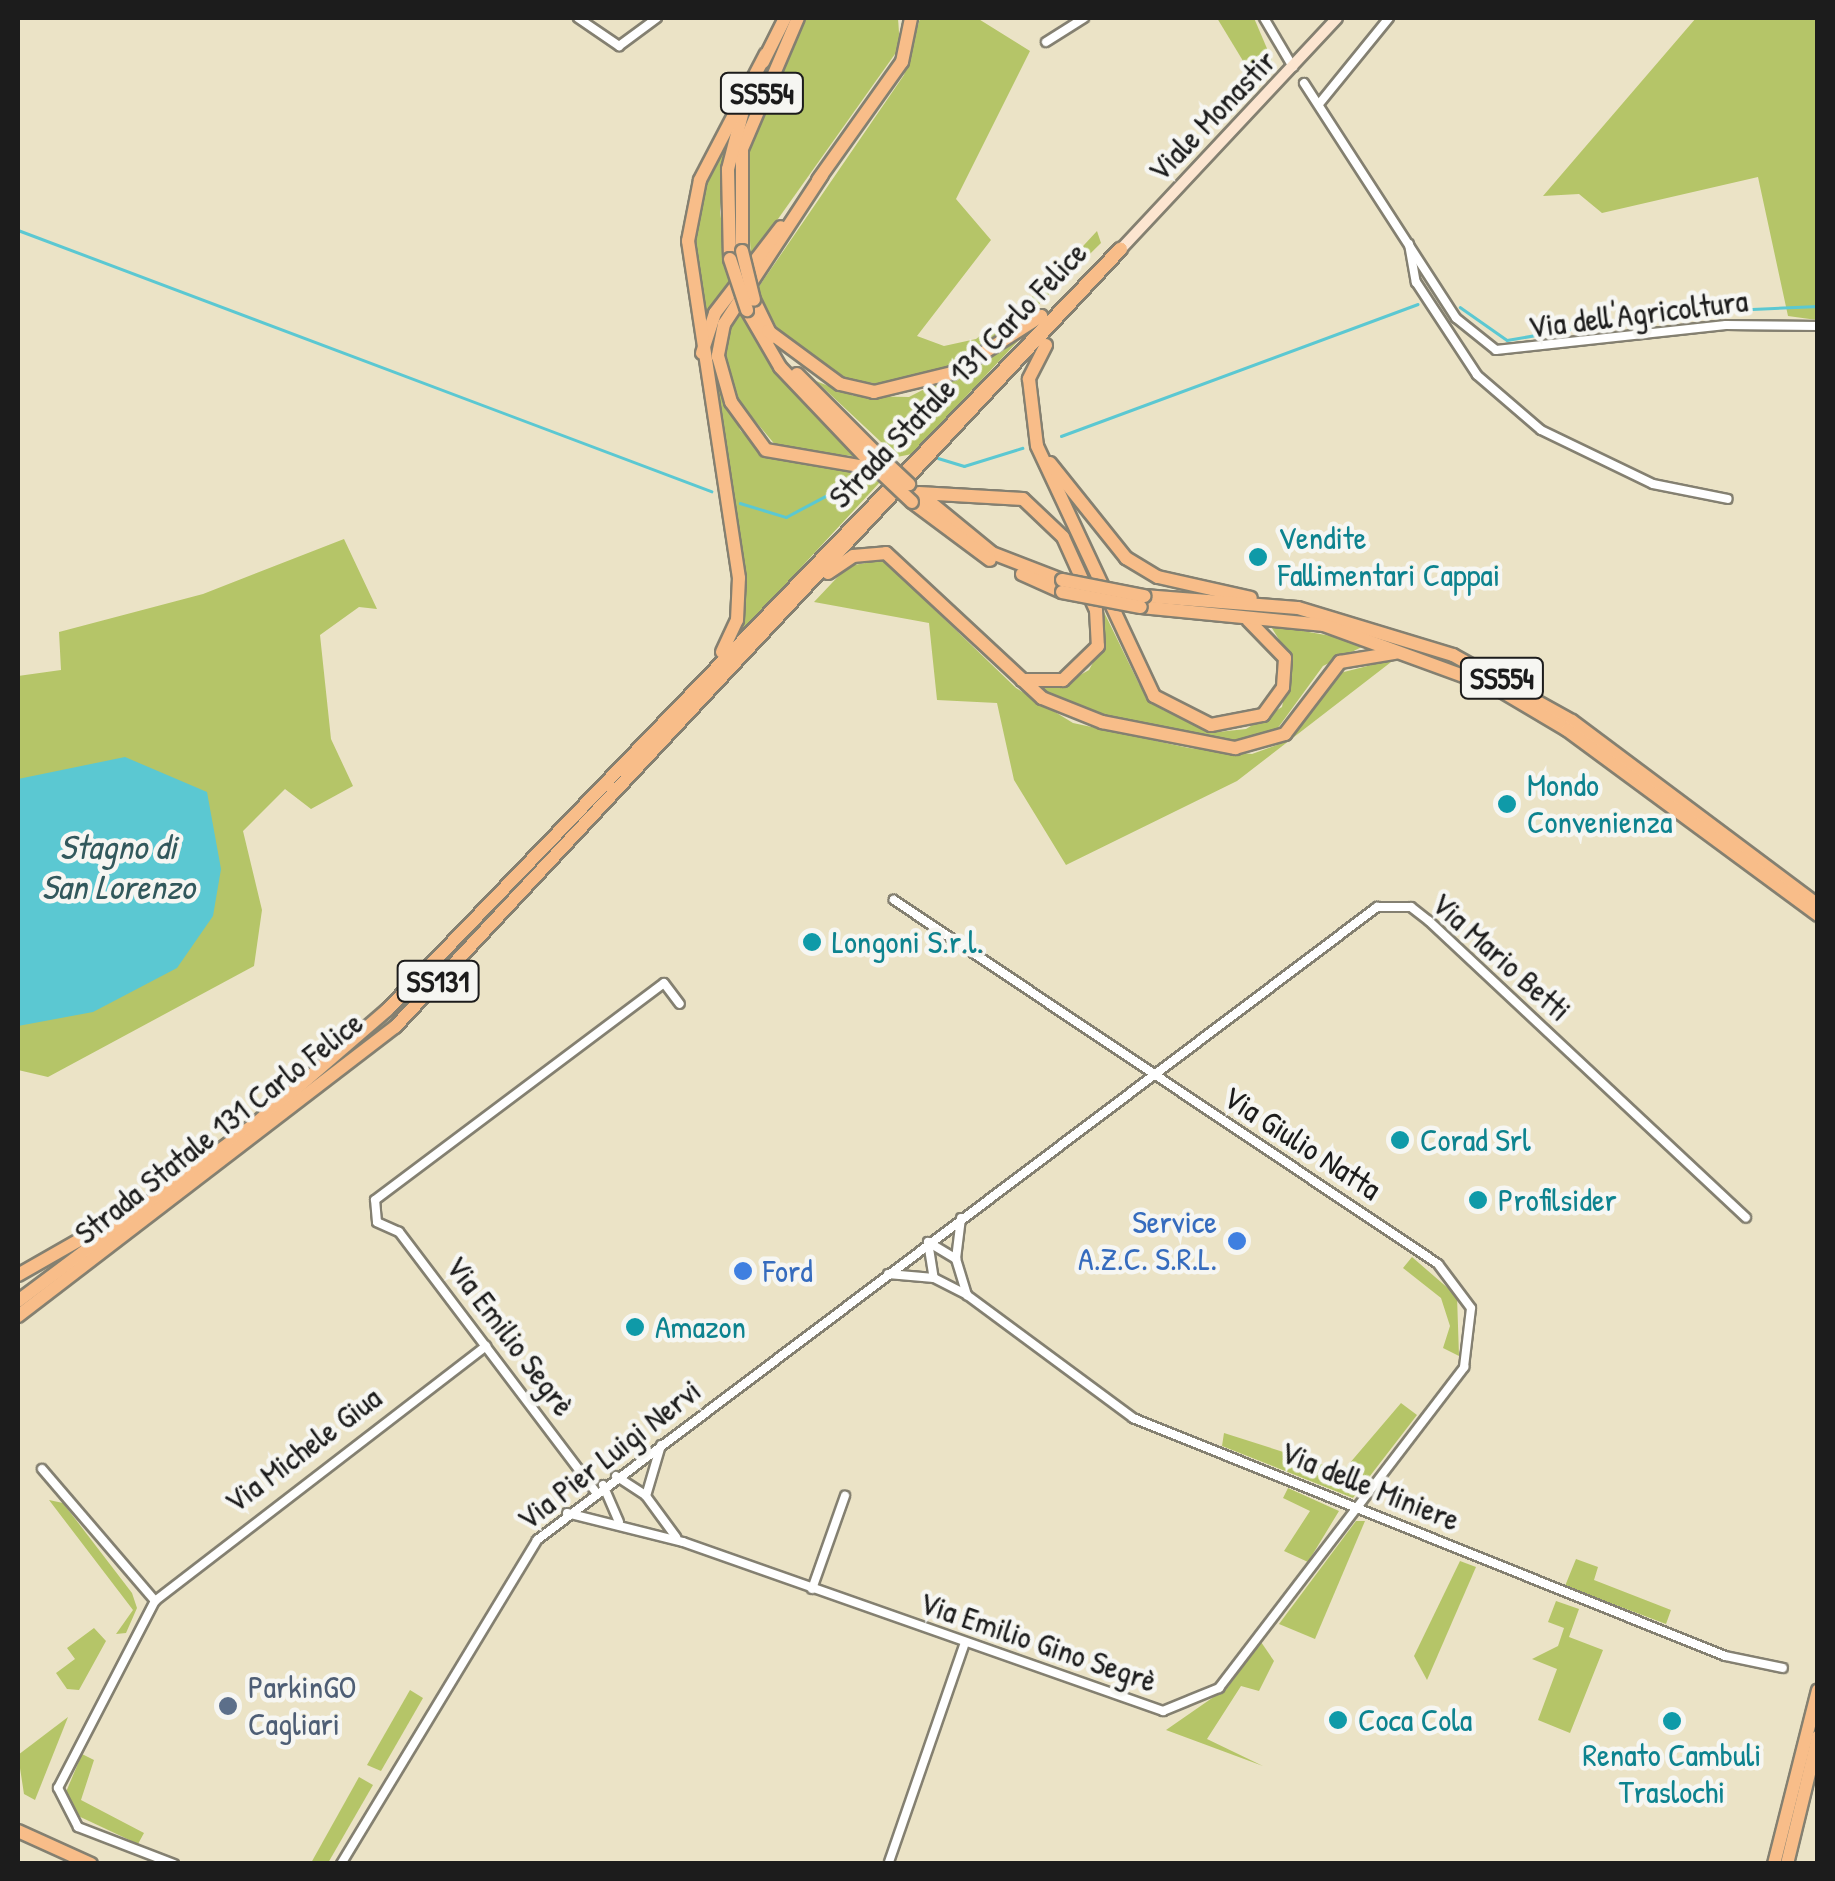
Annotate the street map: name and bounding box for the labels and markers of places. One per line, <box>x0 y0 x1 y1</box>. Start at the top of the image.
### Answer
place label: Vendite Fallimentari Cappai <box>1278 520 1500 595</box>
marker: Vendite Fallimentari Cappai <box>1247 546 1269 568</box>
place label: Mondo Convenienza <box>1527 767 1673 842</box>
marker: Mondo Convenienza <box>1496 793 1518 815</box>
place label: Longoni S.r.l. <box>832 923 983 961</box>
marker: Longoni S.r.l. <box>801 931 823 953</box>
place label: Corad Srl <box>1420 1121 1531 1159</box>
marker: Corad Srl <box>1389 1129 1411 1151</box>
place label: Profilsider <box>1498 1181 1617 1219</box>
marker: Profilsider <box>1467 1189 1489 1211</box>
place label: Service A.Z.C. S.R.L. <box>1078 1204 1217 1279</box>
marker: Service A.Z.C. S.R.L. <box>1226 1230 1248 1252</box>
place label: Ford <box>763 1252 813 1290</box>
marker: Ford <box>732 1260 754 1282</box>
place label: Amazon <box>655 1308 746 1346</box>
marker: Amazon <box>624 1316 646 1338</box>
place label: ParkinGO Cagliari <box>248 1669 356 1744</box>
marker: ParkinGO Cagliari <box>217 1695 239 1717</box>
place label: Coca Cola <box>1358 1701 1472 1739</box>
marker: Coca Cola <box>1327 1709 1349 1731</box>
marker: Renato Cambuli Traslochi <box>1661 1710 1683 1732</box>
place label: Renato Cambuli Traslochi <box>1582 1737 1762 1812</box>

